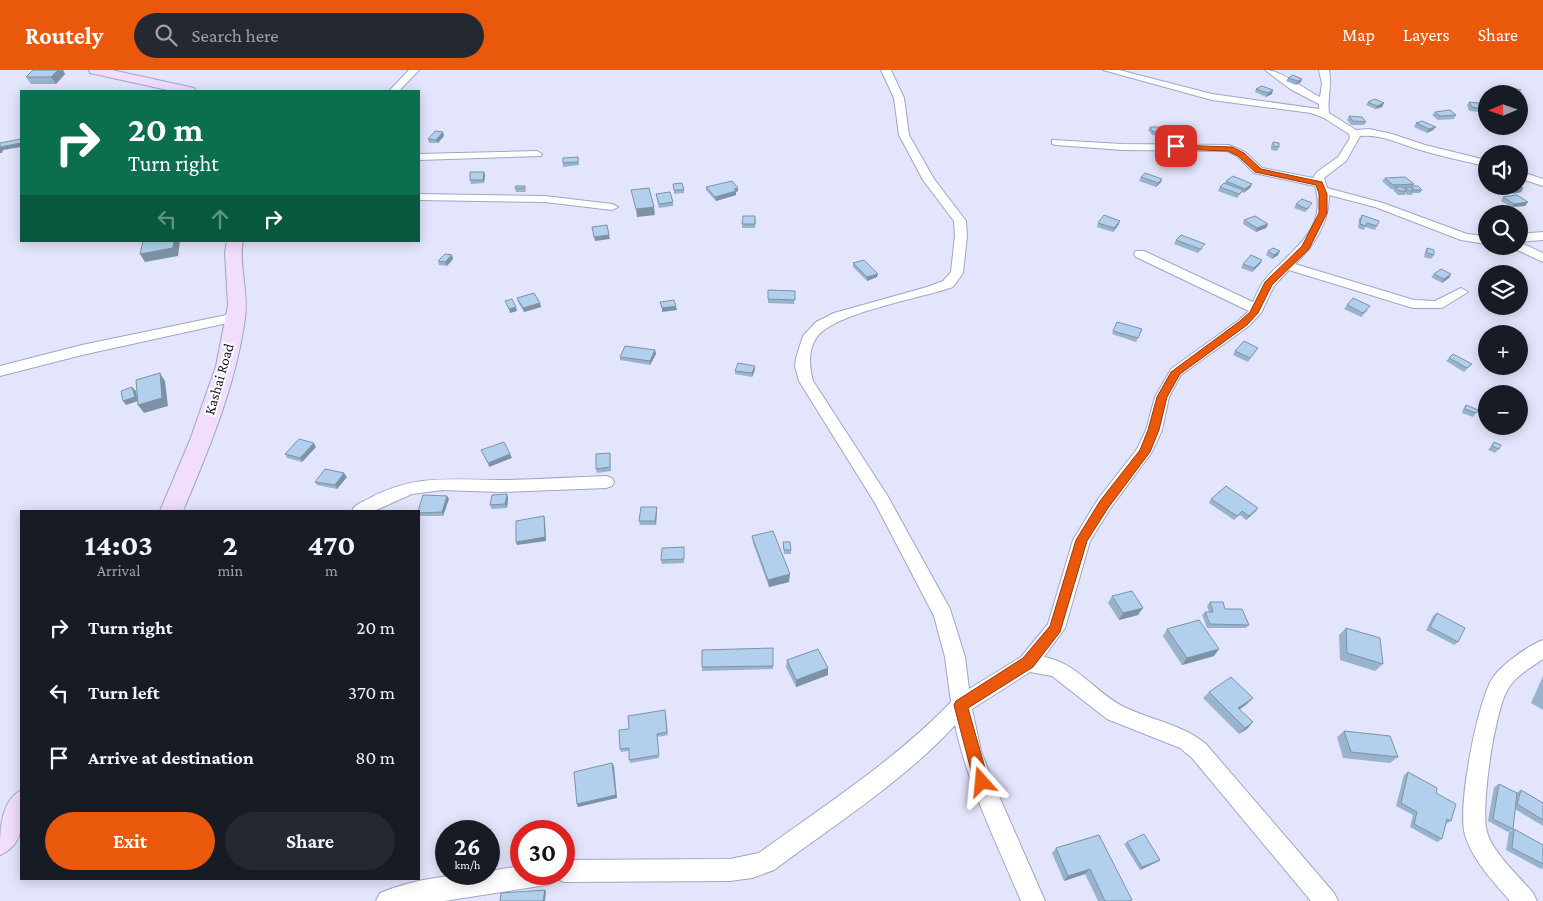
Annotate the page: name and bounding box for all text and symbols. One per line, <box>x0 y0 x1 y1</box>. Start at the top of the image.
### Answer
search box <box>134 13 484 58</box>
icon: search <box>152 21 180 49</box>
text: Routely <box>25 22 104 49</box>
text: Search here <box>192 25 279 46</box>
text: Map <box>1342 25 1375 45</box>
text: Layers <box>1403 25 1450 45</box>
text: Share <box>1478 25 1518 45</box>
north arrow <box>1478 85 1528 135</box>
map controls <box>1478 85 1528 435</box>
icon: right <box>45 110 110 175</box>
text: 20 m <box>128 110 203 149</box>
pin <box>1155 125 1197 167</box>
icon: arrive <box>1162 132 1190 160</box>
button: sound <box>1478 145 1528 195</box>
text: Turn right <box>128 151 219 176</box>
icon: left <box>153 205 181 233</box>
icon: ahead <box>206 205 234 233</box>
icon: right <box>259 205 287 233</box>
button: search <box>1478 205 1528 255</box>
button: layers <box>1478 265 1528 315</box>
button: + <box>1478 325 1528 375</box>
street label: Kashai Road <box>201 341 237 417</box>
button: − <box>1478 385 1528 435</box>
text: 14:03 <box>85 528 153 561</box>
text: 2 <box>223 528 238 561</box>
text: 470 <box>308 528 355 561</box>
text: Arrival <box>97 562 140 579</box>
text: min <box>217 562 243 579</box>
text: m <box>325 562 338 579</box>
icon: right <box>45 614 73 642</box>
text: Turn right <box>88 617 173 638</box>
text: 20 m <box>356 617 395 638</box>
icon: left <box>45 679 73 707</box>
text: Turn left <box>88 682 160 703</box>
text: 370 m <box>348 682 395 703</box>
icon: arrive <box>45 744 73 772</box>
text: Arrive at destination <box>88 747 254 768</box>
text: 80 m <box>355 747 395 768</box>
position arrow <box>955 755 1007 807</box>
button: Exit <box>45 812 215 870</box>
button: Share <box>225 812 395 870</box>
speed limit sign: 30 <box>510 820 575 885</box>
text: 26 <box>454 833 481 860</box>
text: km/h <box>455 858 480 872</box>

